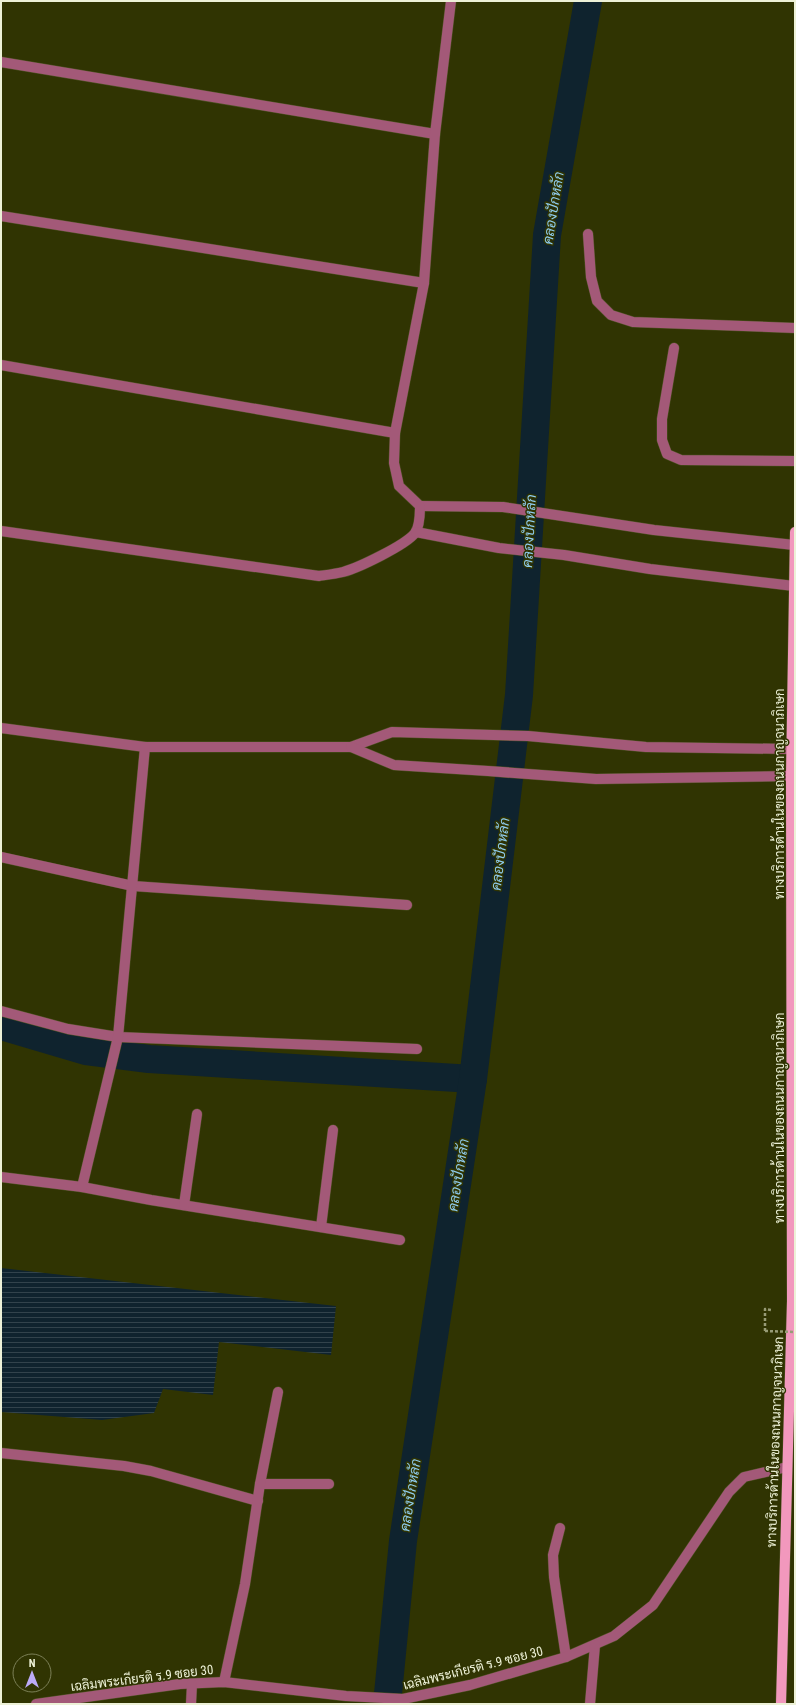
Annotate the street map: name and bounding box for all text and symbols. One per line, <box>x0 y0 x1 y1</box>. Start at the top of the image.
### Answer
water label: คลองปักหลัก <box>539 170 567 246</box>
water label: คลองปักหลัก <box>519 494 539 568</box>
street label: ทางบริการด้านในของถนนกาญจนาภิเษก <box>770 688 788 900</box>
water label: คลองปักหลัก <box>488 817 512 891</box>
street label: ทางบริการด้านในของถนนกาญจนาภิเษก <box>770 1012 788 1224</box>
water label: คลองปักหลัก <box>444 1137 472 1213</box>
street label: ทางบริการด้านในของถนนกาญจนาภิเษก <box>762 1336 787 1548</box>
water label: คลองปักหลัก <box>396 1457 424 1533</box>
street label: เฉลิมพระเกียรติ ร.9 ซอย 30 <box>401 1641 545 1693</box>
north arrow <box>12 1653 52 1693</box>
text: N <box>29 1657 36 1670</box>
street label: เฉลิมพระเกียรติ ร.9 ซอย 30 <box>70 1660 214 1694</box>

